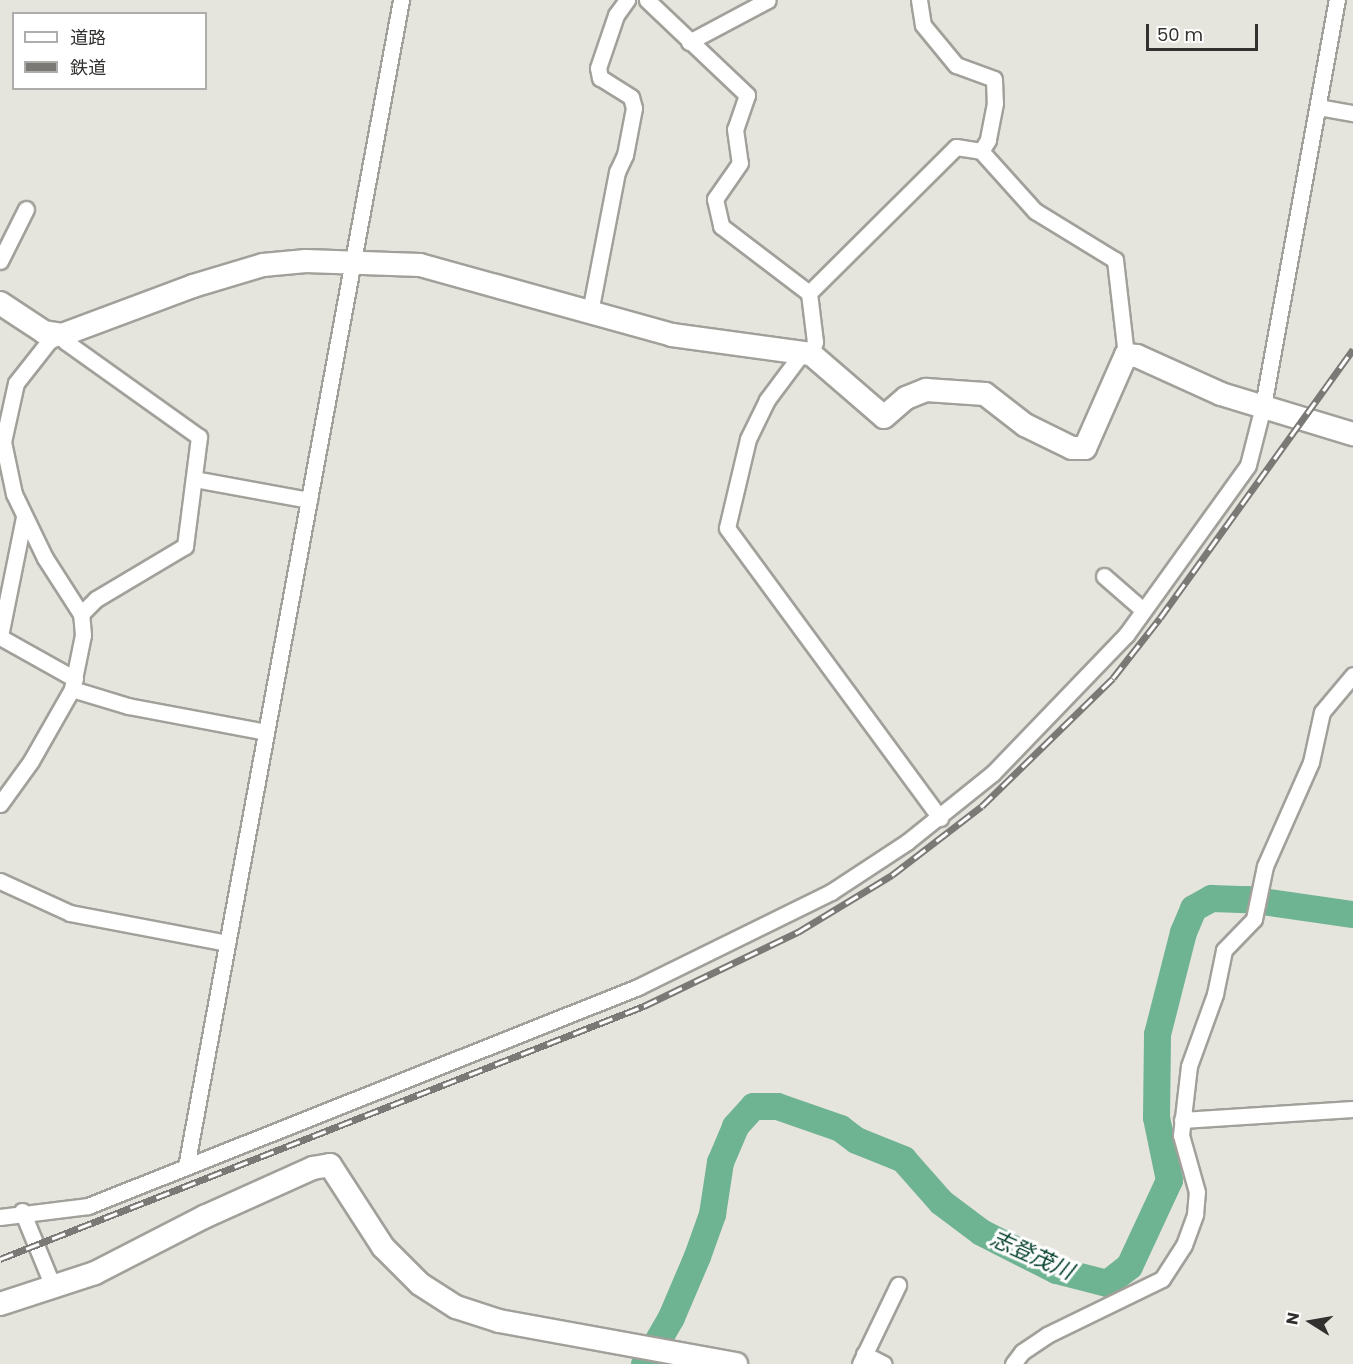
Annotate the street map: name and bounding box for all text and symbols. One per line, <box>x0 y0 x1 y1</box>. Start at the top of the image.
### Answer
legend <box>12 12 207 90</box>
scale bar <box>1149 12 1262 50</box>
text: 50 m <box>1157 22 1203 47</box>
text: 道路 <box>70 25 106 50</box>
text: 鉄道 <box>70 55 106 80</box>
water label: 志登茂川 <box>986 1225 1078 1285</box>
north arrow <box>1281 1292 1341 1352</box>
text: N <box>1280 1310 1305 1327</box>

